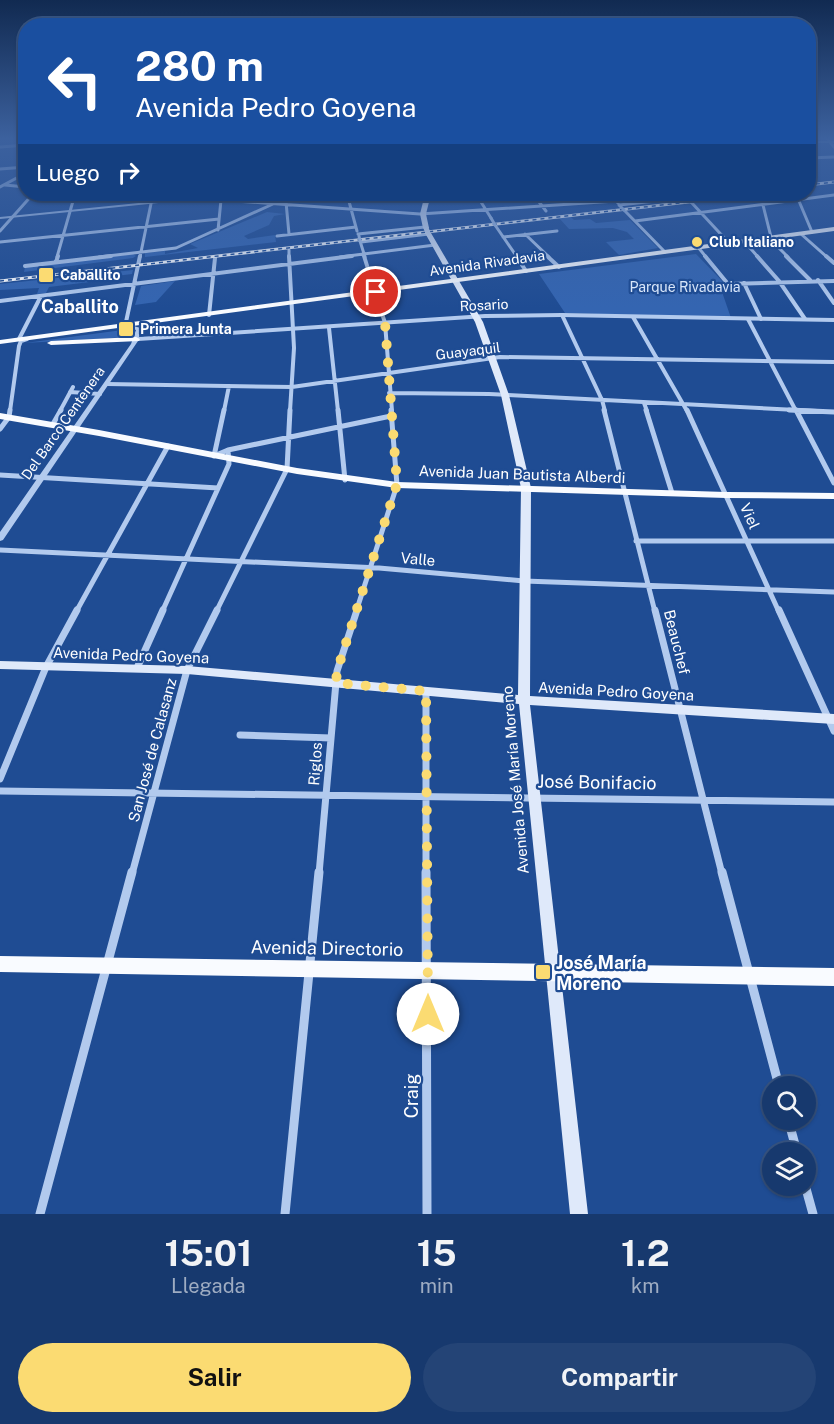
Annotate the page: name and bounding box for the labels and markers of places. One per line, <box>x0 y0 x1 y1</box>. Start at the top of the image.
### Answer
place label: Club Italiano <box>709 234 794 250</box>
marker: Club Italiano <box>690 235 704 249</box>
marker: Caballito <box>37 266 55 284</box>
pin <box>350 266 401 317</box>
place label: Caballito <box>60 267 121 283</box>
marker: Primera Junta <box>117 320 135 338</box>
place label: Primera Junta <box>140 321 232 337</box>
place label: José María Moreno <box>556 952 647 994</box>
marker: José María Moreno <box>534 963 552 981</box>

